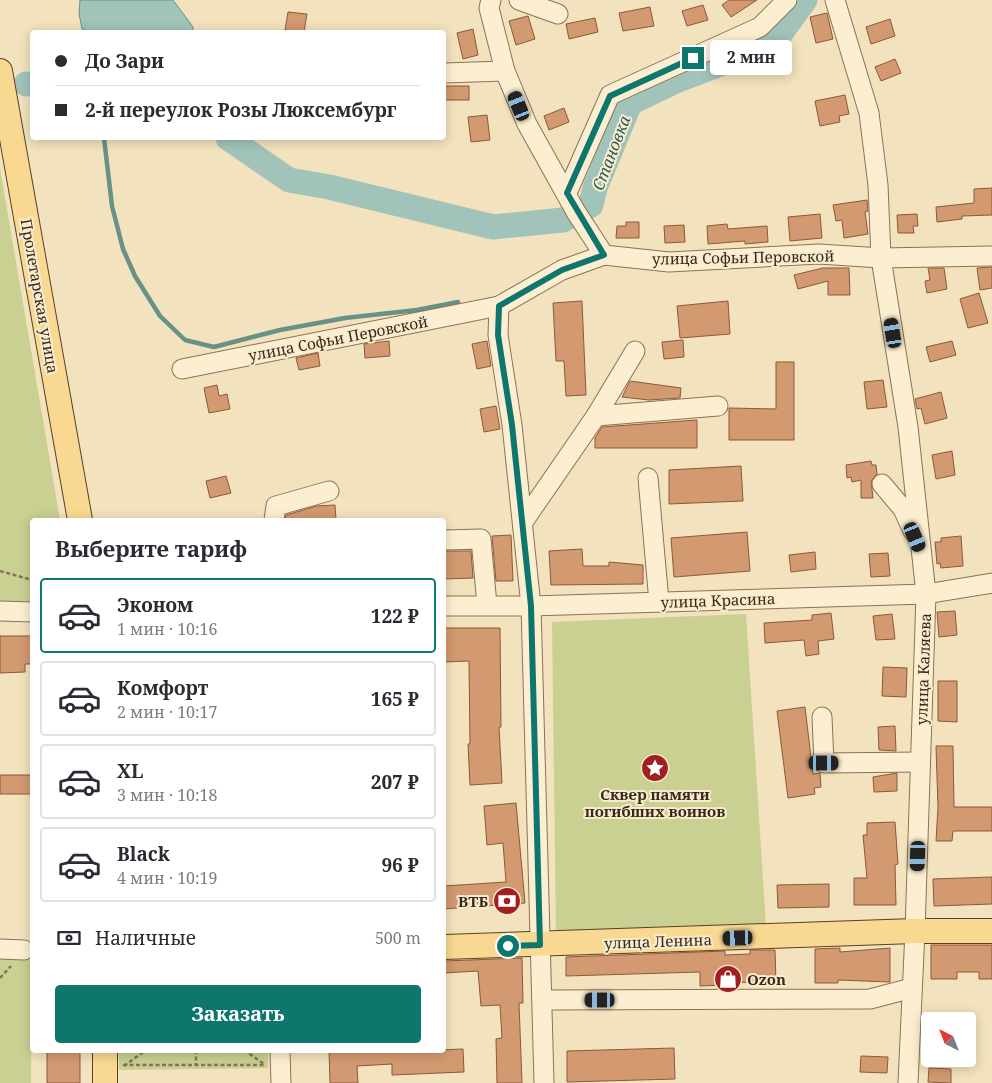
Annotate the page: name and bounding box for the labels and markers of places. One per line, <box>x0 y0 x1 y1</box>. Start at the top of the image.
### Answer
place icon: Сквер памяти погибших воинов <box>640 753 670 783</box>
place label: Сквер памяти погибших воинов <box>585 784 725 821</box>
bank icon: ВТБ <box>492 886 522 916</box>
place label: ВТБ <box>458 891 488 911</box>
shop icon: Ozon <box>713 964 743 994</box>
place label: Ozon <box>747 969 786 989</box>

